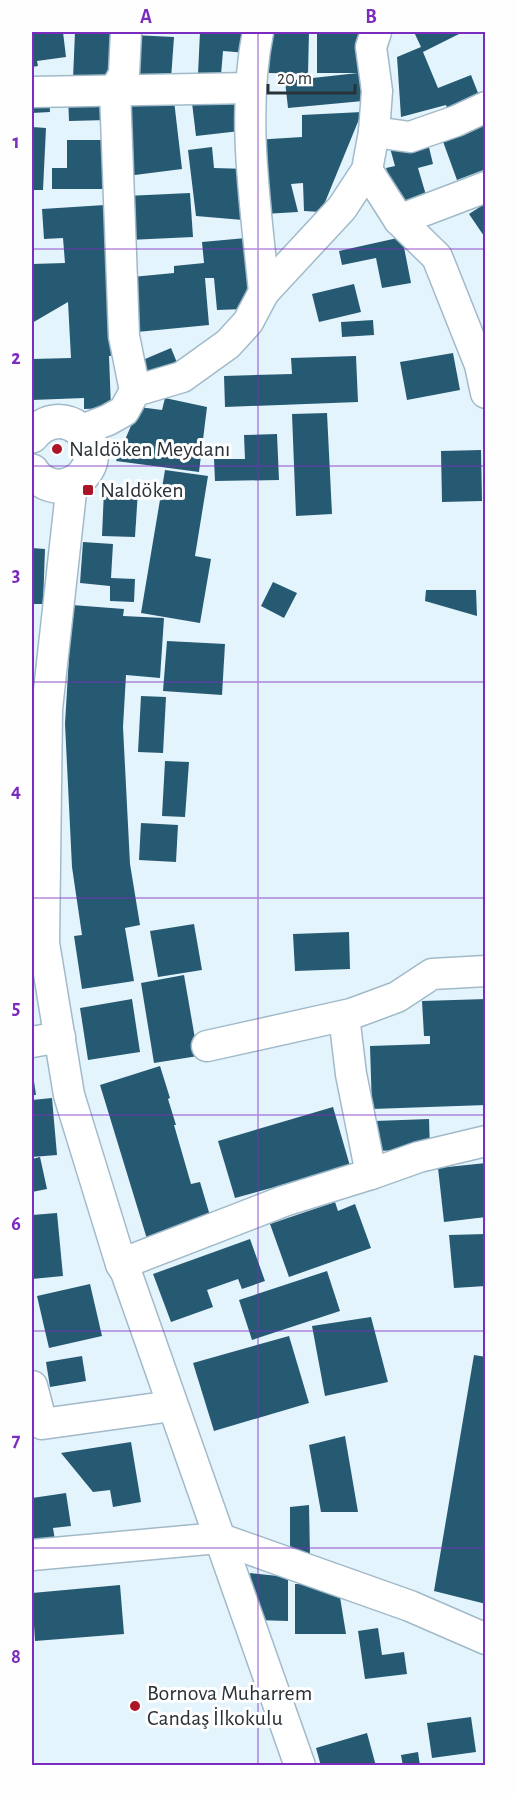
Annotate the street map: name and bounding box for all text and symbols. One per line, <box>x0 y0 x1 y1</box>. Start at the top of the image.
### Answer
text: A <box>140 7 152 27</box>
text: B <box>365 7 377 27</box>
scale bar <box>268 57 355 95</box>
text: 20 m <box>277 70 312 88</box>
text: 1 <box>12 132 20 152</box>
text: 2 <box>11 348 21 368</box>
place label: Naldöken Meydanı <box>69 438 230 460</box>
marker: Naldöken Meydanı <box>50 442 64 456</box>
place label: Naldöken <box>100 479 184 501</box>
marker: Naldöken <box>81 483 95 497</box>
text: 3 <box>12 565 20 585</box>
text: 4 <box>11 781 21 801</box>
text: 5 <box>12 998 20 1018</box>
text: 6 <box>11 1214 21 1234</box>
text: 7 <box>12 1430 21 1450</box>
text: 8 <box>11 1647 21 1667</box>
place label: Bornova Muharrem Candaş İlkokulu <box>147 1682 312 1729</box>
marker: Bornova Muharrem Candaş İlkokulu <box>128 1699 142 1713</box>

